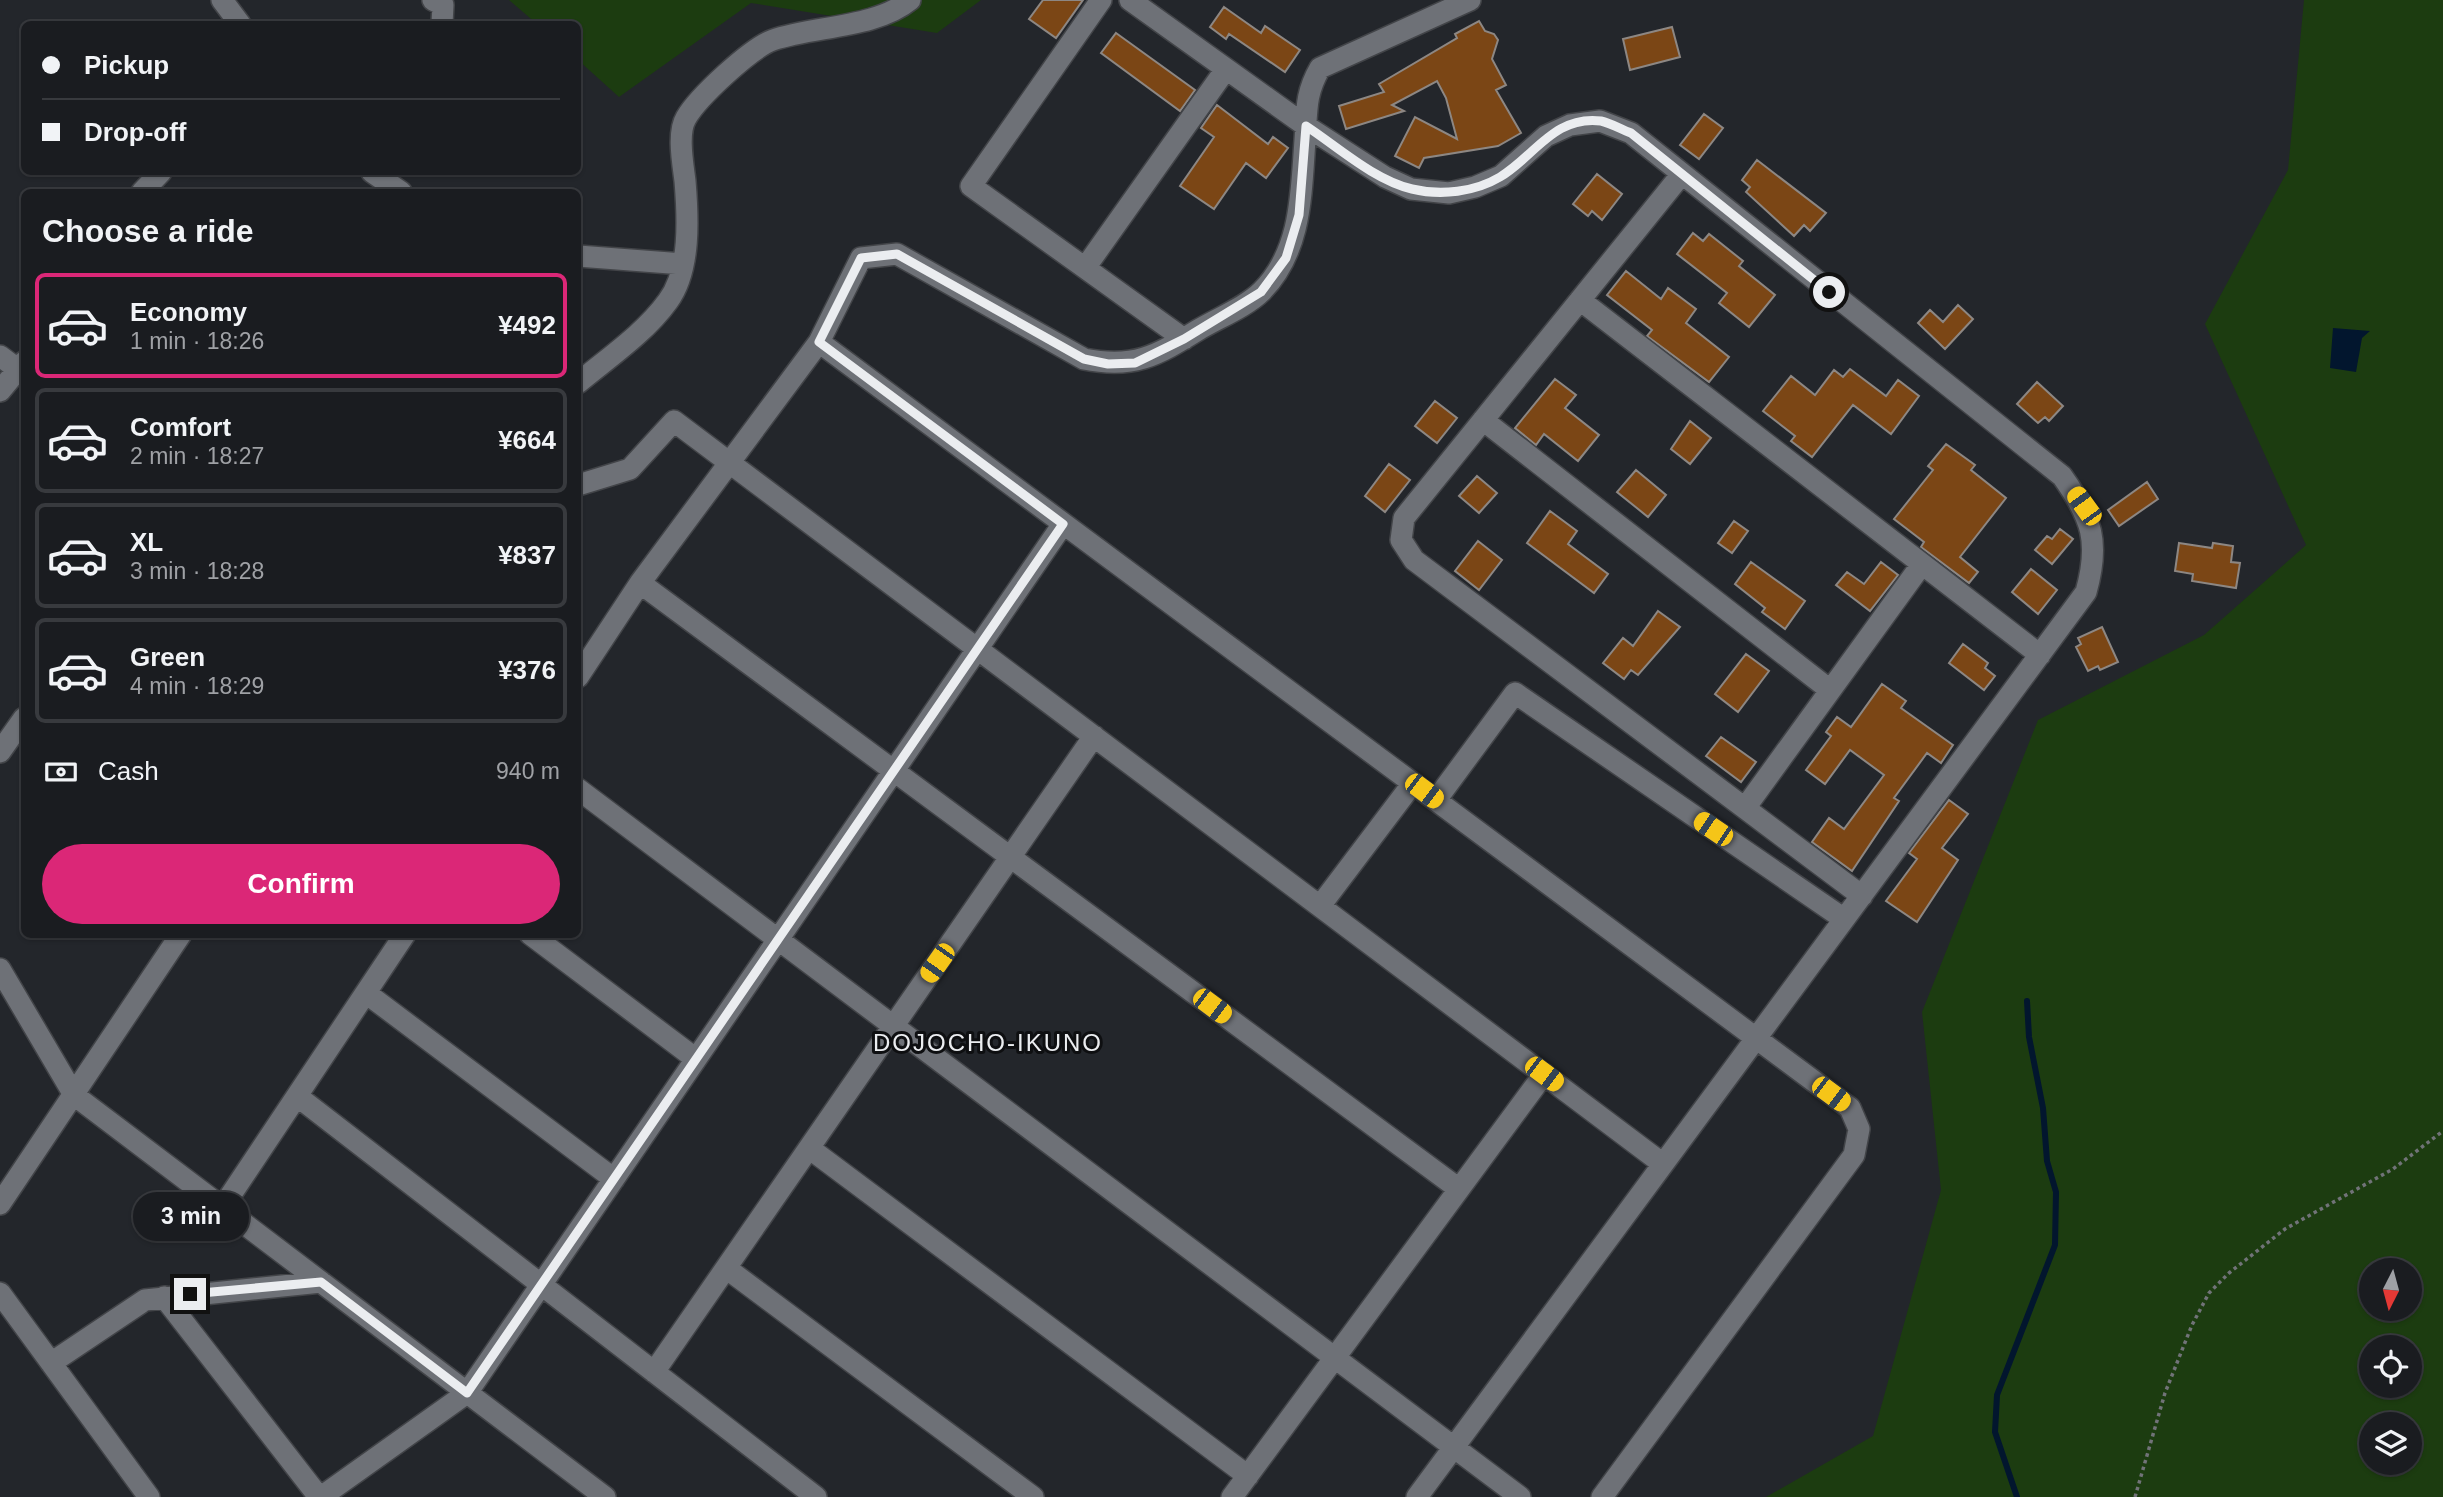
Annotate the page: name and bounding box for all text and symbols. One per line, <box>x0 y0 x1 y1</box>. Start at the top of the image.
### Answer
text: Pickup <box>84 50 169 80</box>
text: Drop-off <box>84 117 187 147</box>
text: Choose a ride <box>42 213 254 249</box>
route start <box>1813 276 1845 308</box>
icon: car <box>46 294 109 357</box>
text: Economy <box>130 297 247 327</box>
text: ¥492 <box>498 310 556 340</box>
text: 1 min · 18:26 <box>130 328 264 354</box>
icon: car <box>46 409 109 472</box>
text: Comfort <box>130 412 231 442</box>
text: ¥664 <box>498 425 556 455</box>
text: 2 min · 18:27 <box>130 443 264 469</box>
car <box>2064 483 2105 529</box>
icon: car <box>46 524 109 587</box>
text: XL <box>130 527 163 557</box>
text: ¥837 <box>498 540 556 570</box>
text: 3 min · 18:28 <box>130 558 264 584</box>
icon: car <box>46 639 109 702</box>
text: Green <box>130 642 205 672</box>
text: ¥376 <box>498 655 556 685</box>
text: 4 min · 18:29 <box>130 673 264 699</box>
icon: cash <box>42 753 80 791</box>
text: Cash <box>98 756 159 786</box>
text: 940 m <box>496 758 560 784</box>
car <box>1401 770 1448 812</box>
car <box>1690 809 1737 849</box>
button: Confirm <box>42 844 560 924</box>
car <box>917 940 958 986</box>
car <box>1189 985 1236 1027</box>
district label: DOJOCHO-IKUNO <box>873 1029 1103 1056</box>
car <box>1521 1053 1568 1095</box>
car <box>1808 1073 1855 1115</box>
callout: 3 min <box>132 1192 248 1242</box>
text: 3 min <box>161 1203 221 1229</box>
north arrow <box>2359 1258 2422 1321</box>
map controls <box>2359 1258 2422 1475</box>
route end <box>174 1278 206 1310</box>
button: locate <box>2359 1335 2422 1398</box>
button: layers <box>2359 1412 2422 1475</box>

